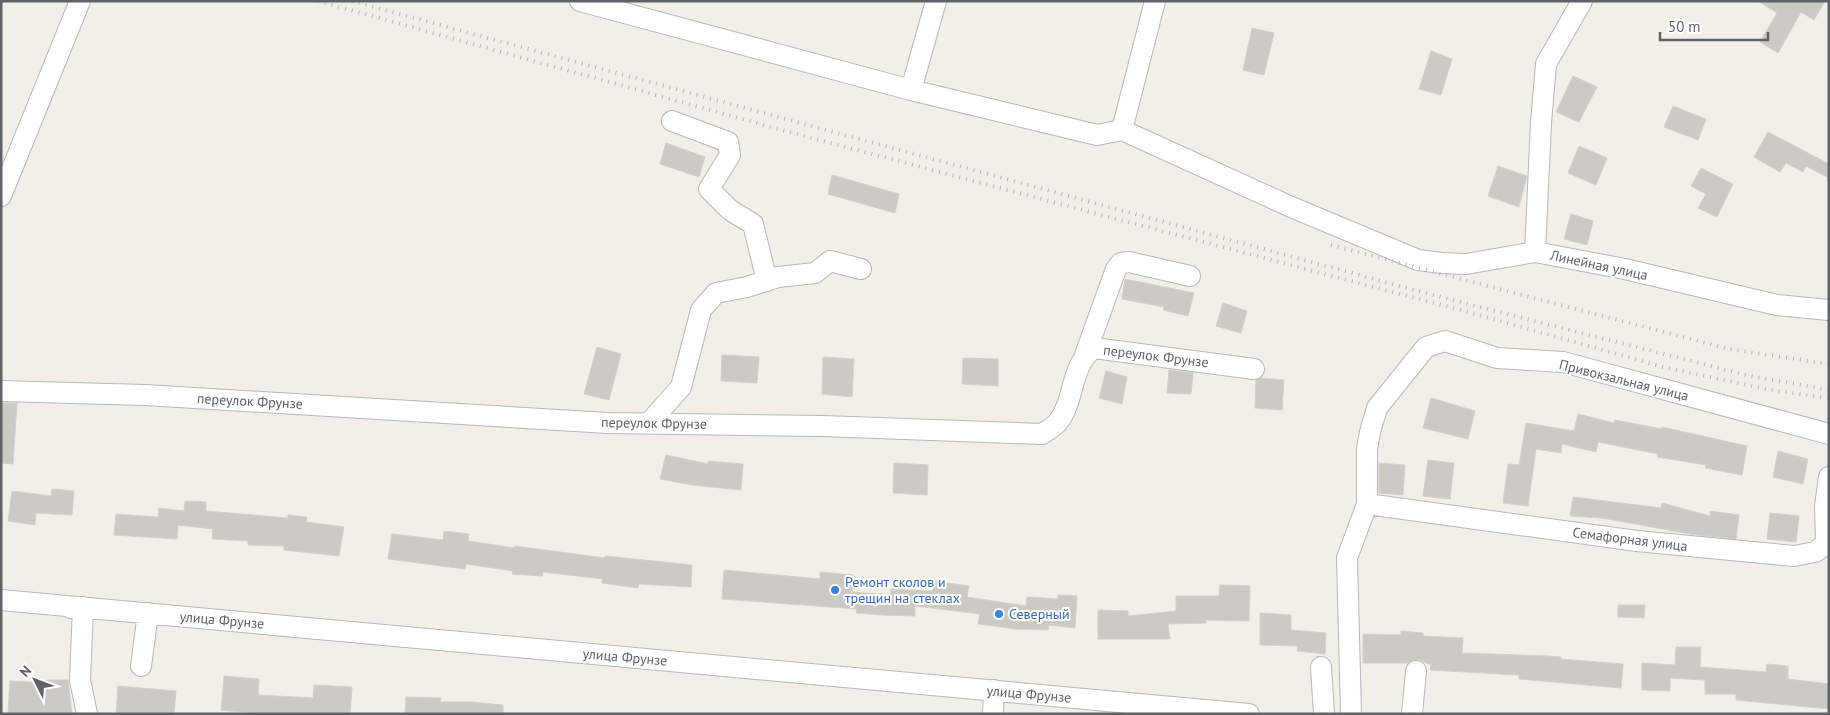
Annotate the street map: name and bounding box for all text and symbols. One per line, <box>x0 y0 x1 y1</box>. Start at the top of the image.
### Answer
scale bar <box>1660 10 1768 42</box>
text: 50 m <box>1668 17 1701 36</box>
street label: Линейная улица <box>1548 246 1649 284</box>
street label: переулок Фрунзе <box>1102 341 1210 371</box>
street label: Привокзальная улица <box>1557 355 1691 405</box>
street label: переулок Фрунзе <box>197 389 303 413</box>
street label: переулок Фрунзе <box>601 413 707 433</box>
street label: Семафорная улица <box>1571 523 1689 555</box>
place label: Ремонт сколов и трещин на стеклах <box>845 573 960 607</box>
marker: Ремонт сколов и трещин на стеклах <box>829 584 841 596</box>
place label: Северный <box>1009 605 1070 623</box>
street label: улица Фрунзе <box>179 607 265 633</box>
marker: Северный <box>993 608 1005 620</box>
street label: улица Фрунзе <box>582 644 668 670</box>
north arrow <box>10 655 60 705</box>
text: N <box>16 662 35 681</box>
street label: улица Фрунзе <box>986 681 1072 707</box>

